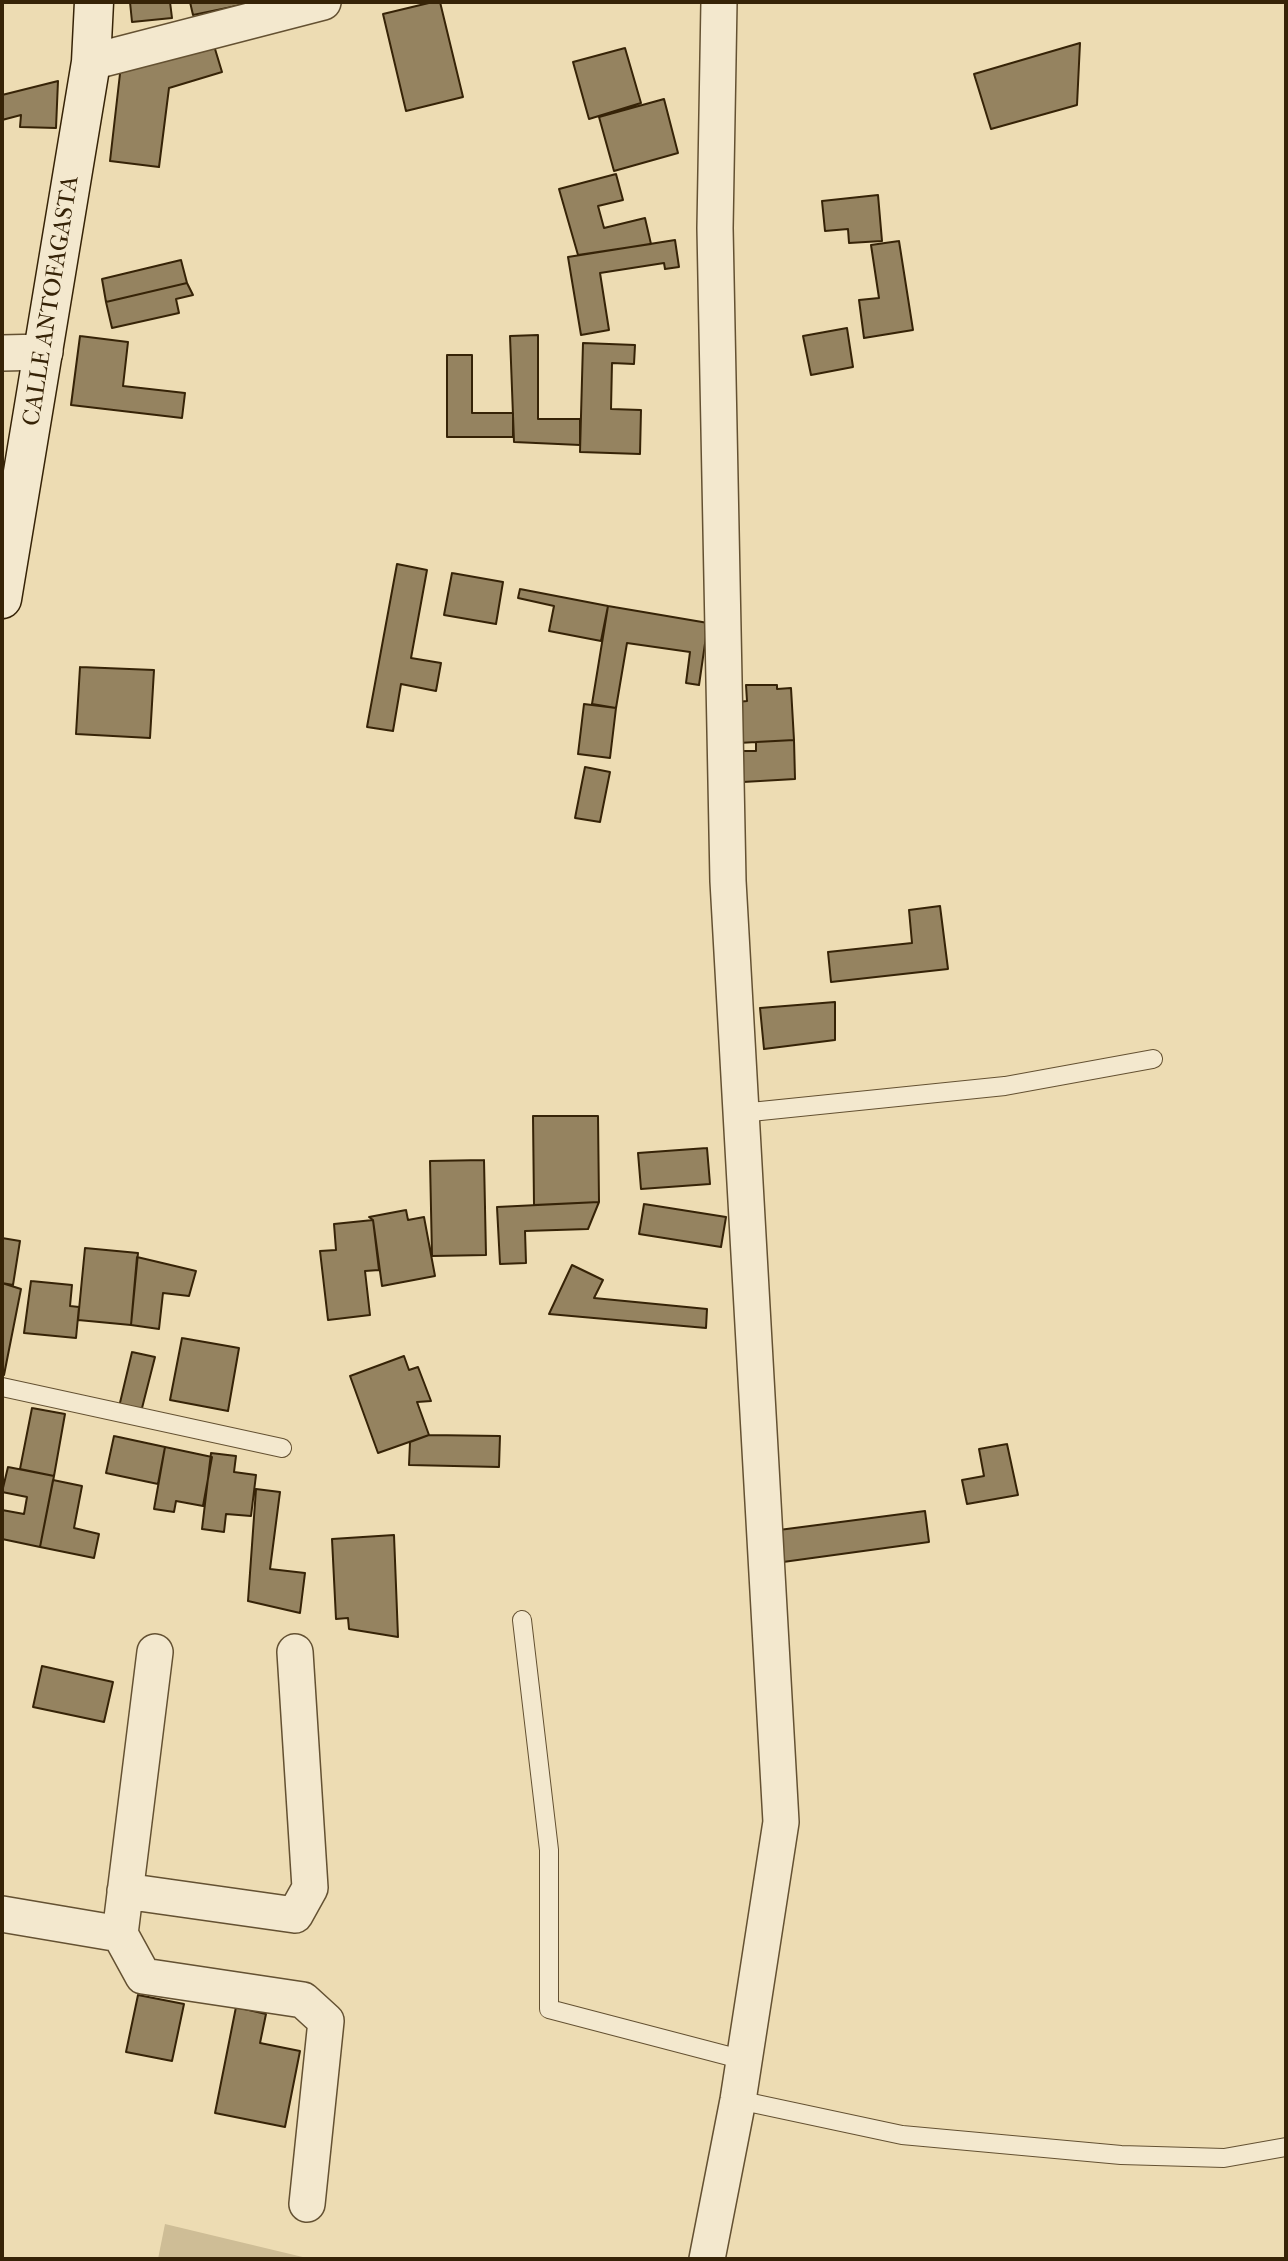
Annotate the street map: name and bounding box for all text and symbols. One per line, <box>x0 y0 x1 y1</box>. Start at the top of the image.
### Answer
street label: CALLE ANTOFAGASTA <box>18 174 86 428</box>

